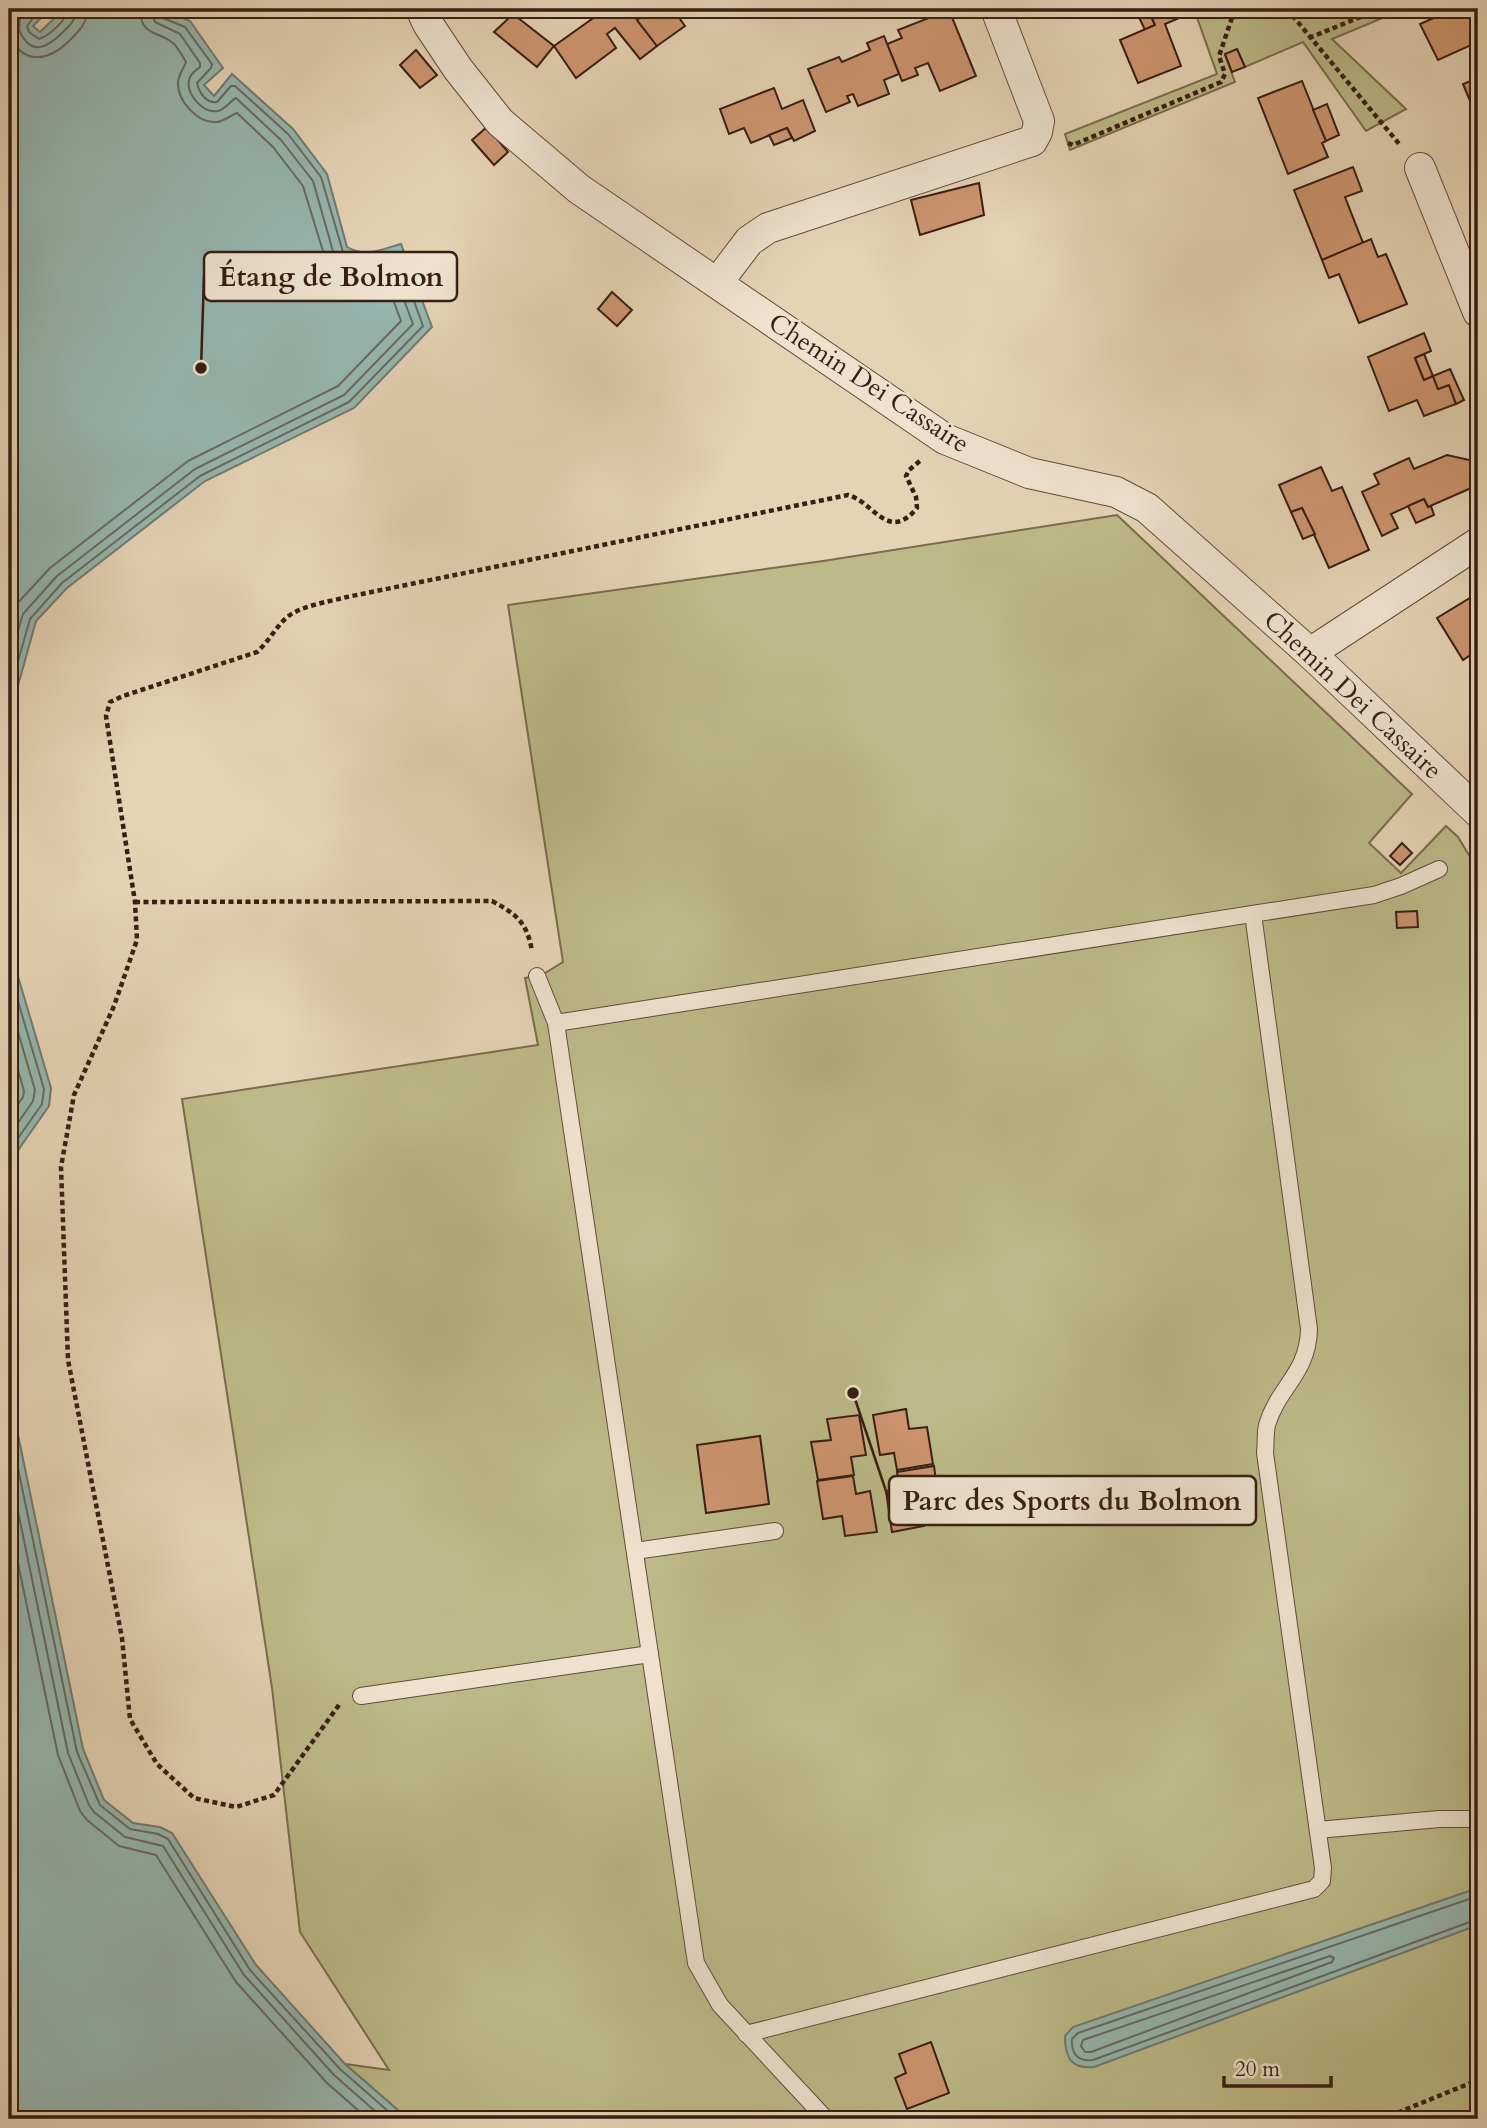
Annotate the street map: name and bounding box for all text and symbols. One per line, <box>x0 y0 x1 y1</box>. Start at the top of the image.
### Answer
callout: Étang de Bolmon <box>204 252 457 301</box>
text: Étang de Bolmon <box>219 258 443 296</box>
street label: Chemin Dei Cassaire <box>762 305 976 461</box>
street label: Chemin Dei Cassaire <box>1256 603 1450 787</box>
callout: Parc des Sports du Bolmon <box>889 1476 1256 1525</box>
text: Parc des Sports du Bolmon <box>902 1482 1242 1520</box>
scale bar <box>1224 2044 1331 2088</box>
text: 20 m <box>1235 2055 1280 2084</box>

